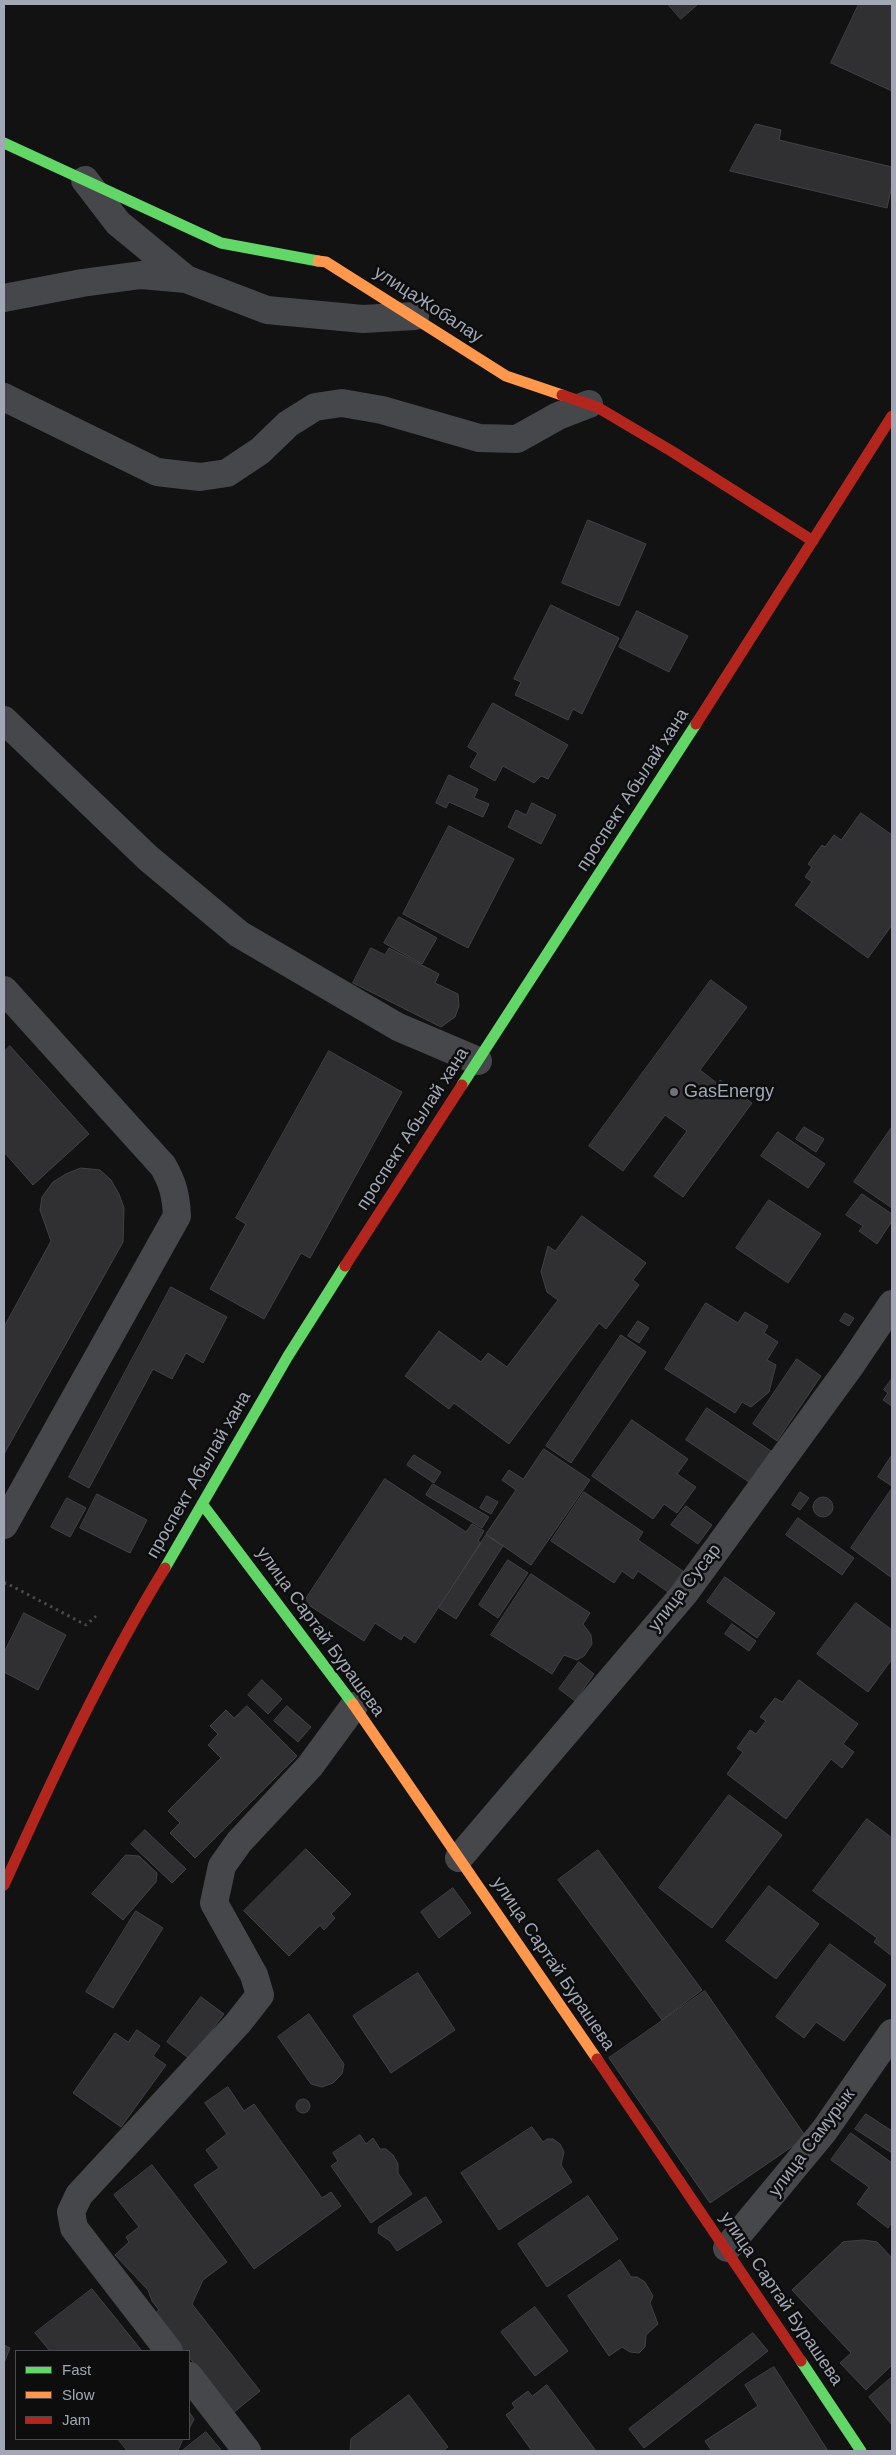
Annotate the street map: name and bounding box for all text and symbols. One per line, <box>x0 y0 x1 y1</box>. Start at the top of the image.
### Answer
street label: улицаЖобалау <box>370 262 486 348</box>
street label: проспект Абылай хана <box>572 705 694 875</box>
street label: проспект Абылай хана <box>352 1044 474 1214</box>
place label: GasEnergy <box>684 1081 774 1103</box>
marker: GasEnergy <box>668 1086 680 1098</box>
street label: проспект Абылай хана <box>142 1388 256 1562</box>
street label: улица Сусар <box>644 1540 726 1636</box>
street label: улица Сартай Бурашева <box>251 1543 389 1721</box>
street label: улица Сартай Бурашева <box>487 1873 619 2055</box>
street label: улица Самурык <box>764 2085 860 2201</box>
street label: улица Сартай Бурашева <box>715 2208 847 2390</box>
legend <box>15 2350 190 2440</box>
text: Fast <box>62 2361 91 2378</box>
text: Slow <box>62 2386 95 2403</box>
text: Jam <box>62 2411 90 2428</box>

